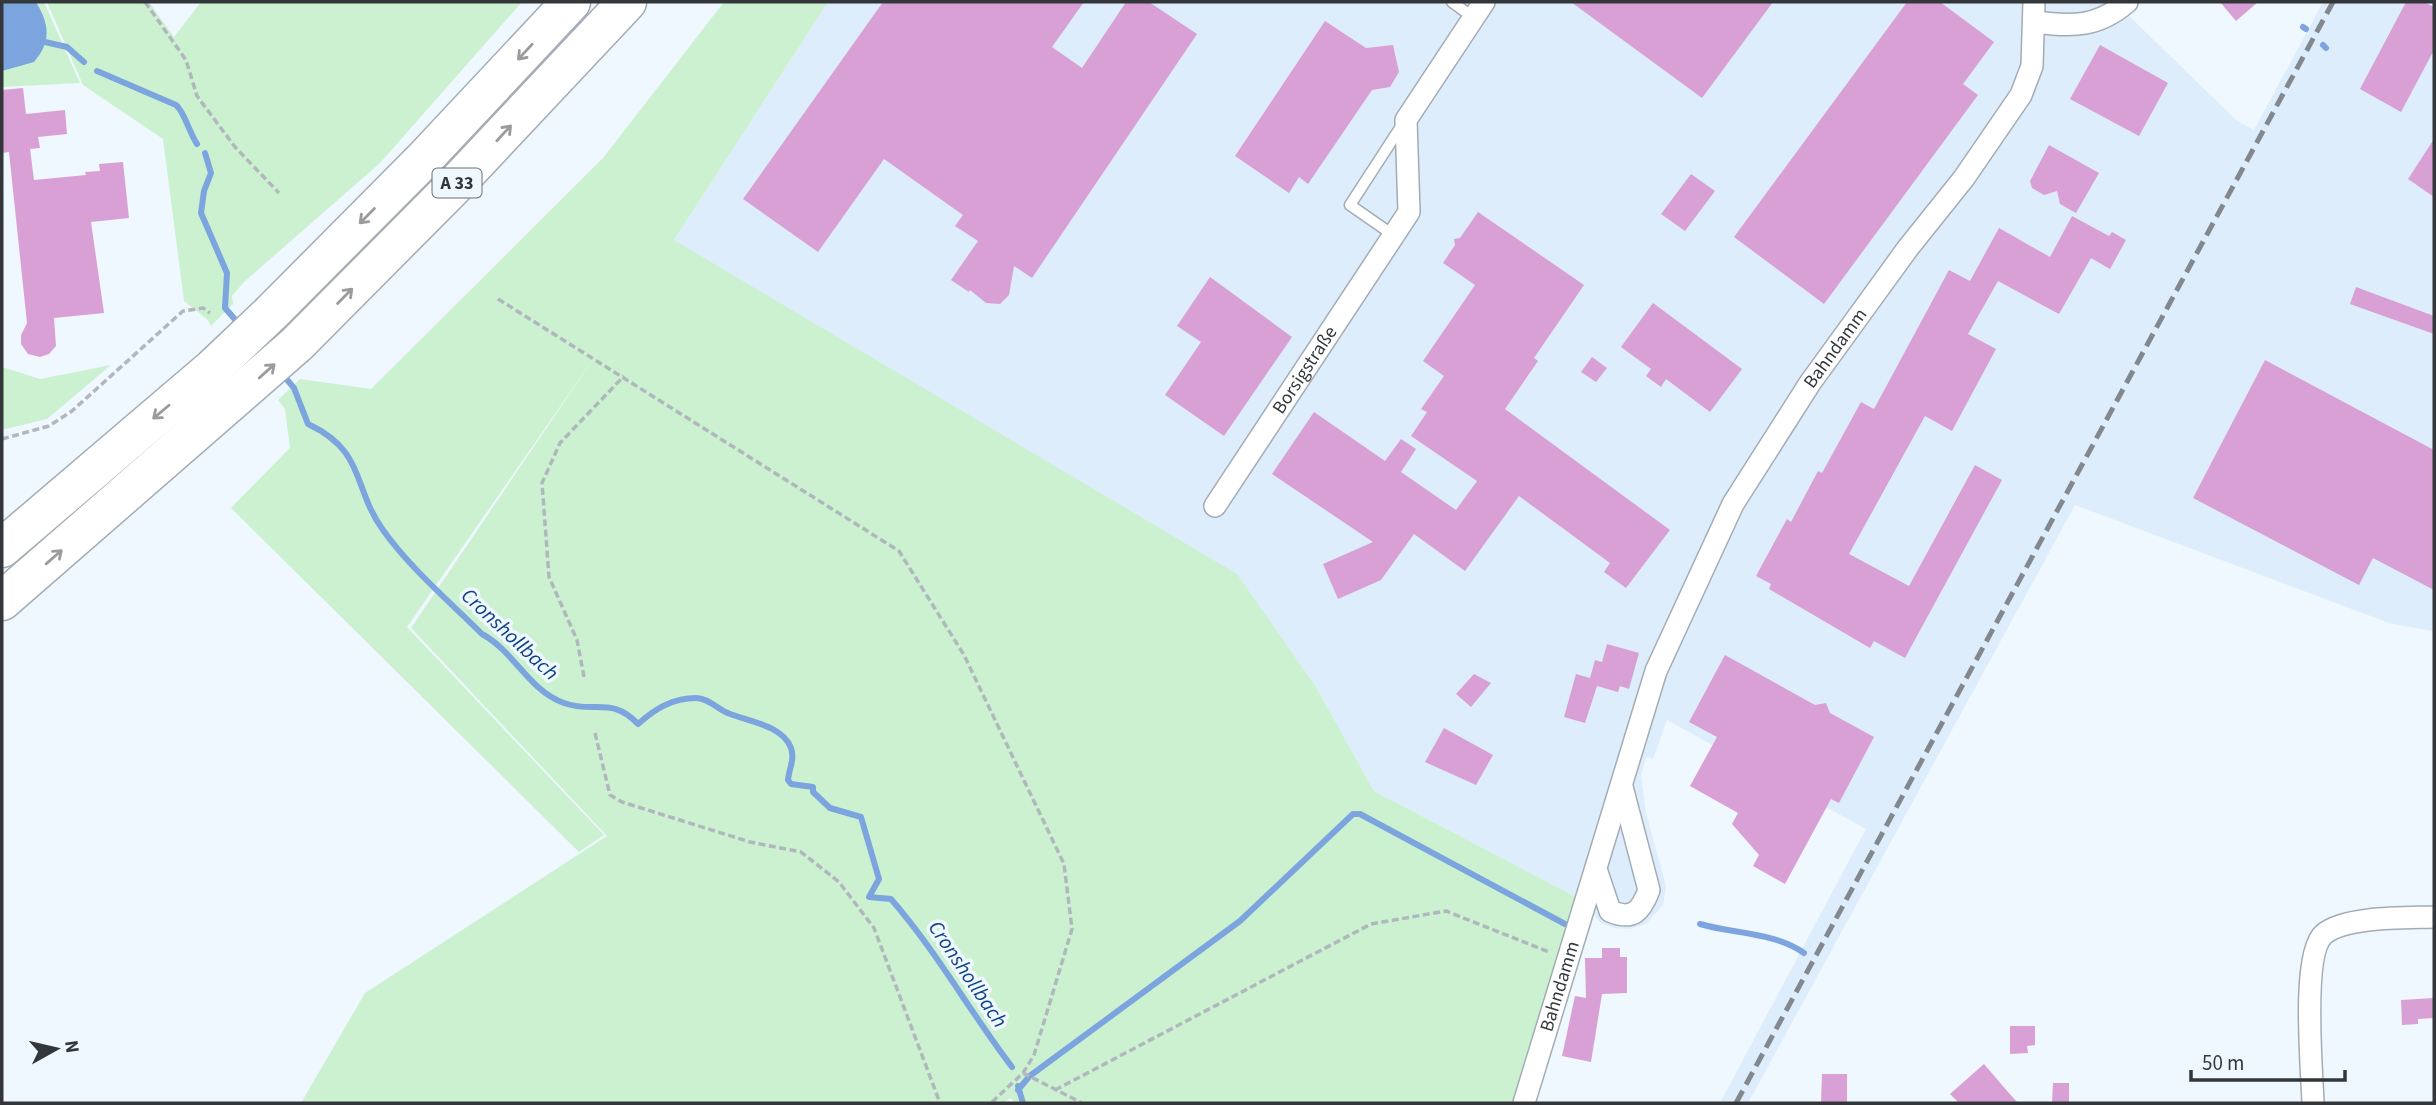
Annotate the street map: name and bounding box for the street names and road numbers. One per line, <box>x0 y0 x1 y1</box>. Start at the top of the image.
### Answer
road number: A 33 <box>433 168 482 198</box>
street label: Bahndamm <box>1797 303 1874 394</box>
street label: Borsigstraße <box>1266 321 1344 419</box>
street label: Bahndamm <box>1533 938 1586 1035</box>

